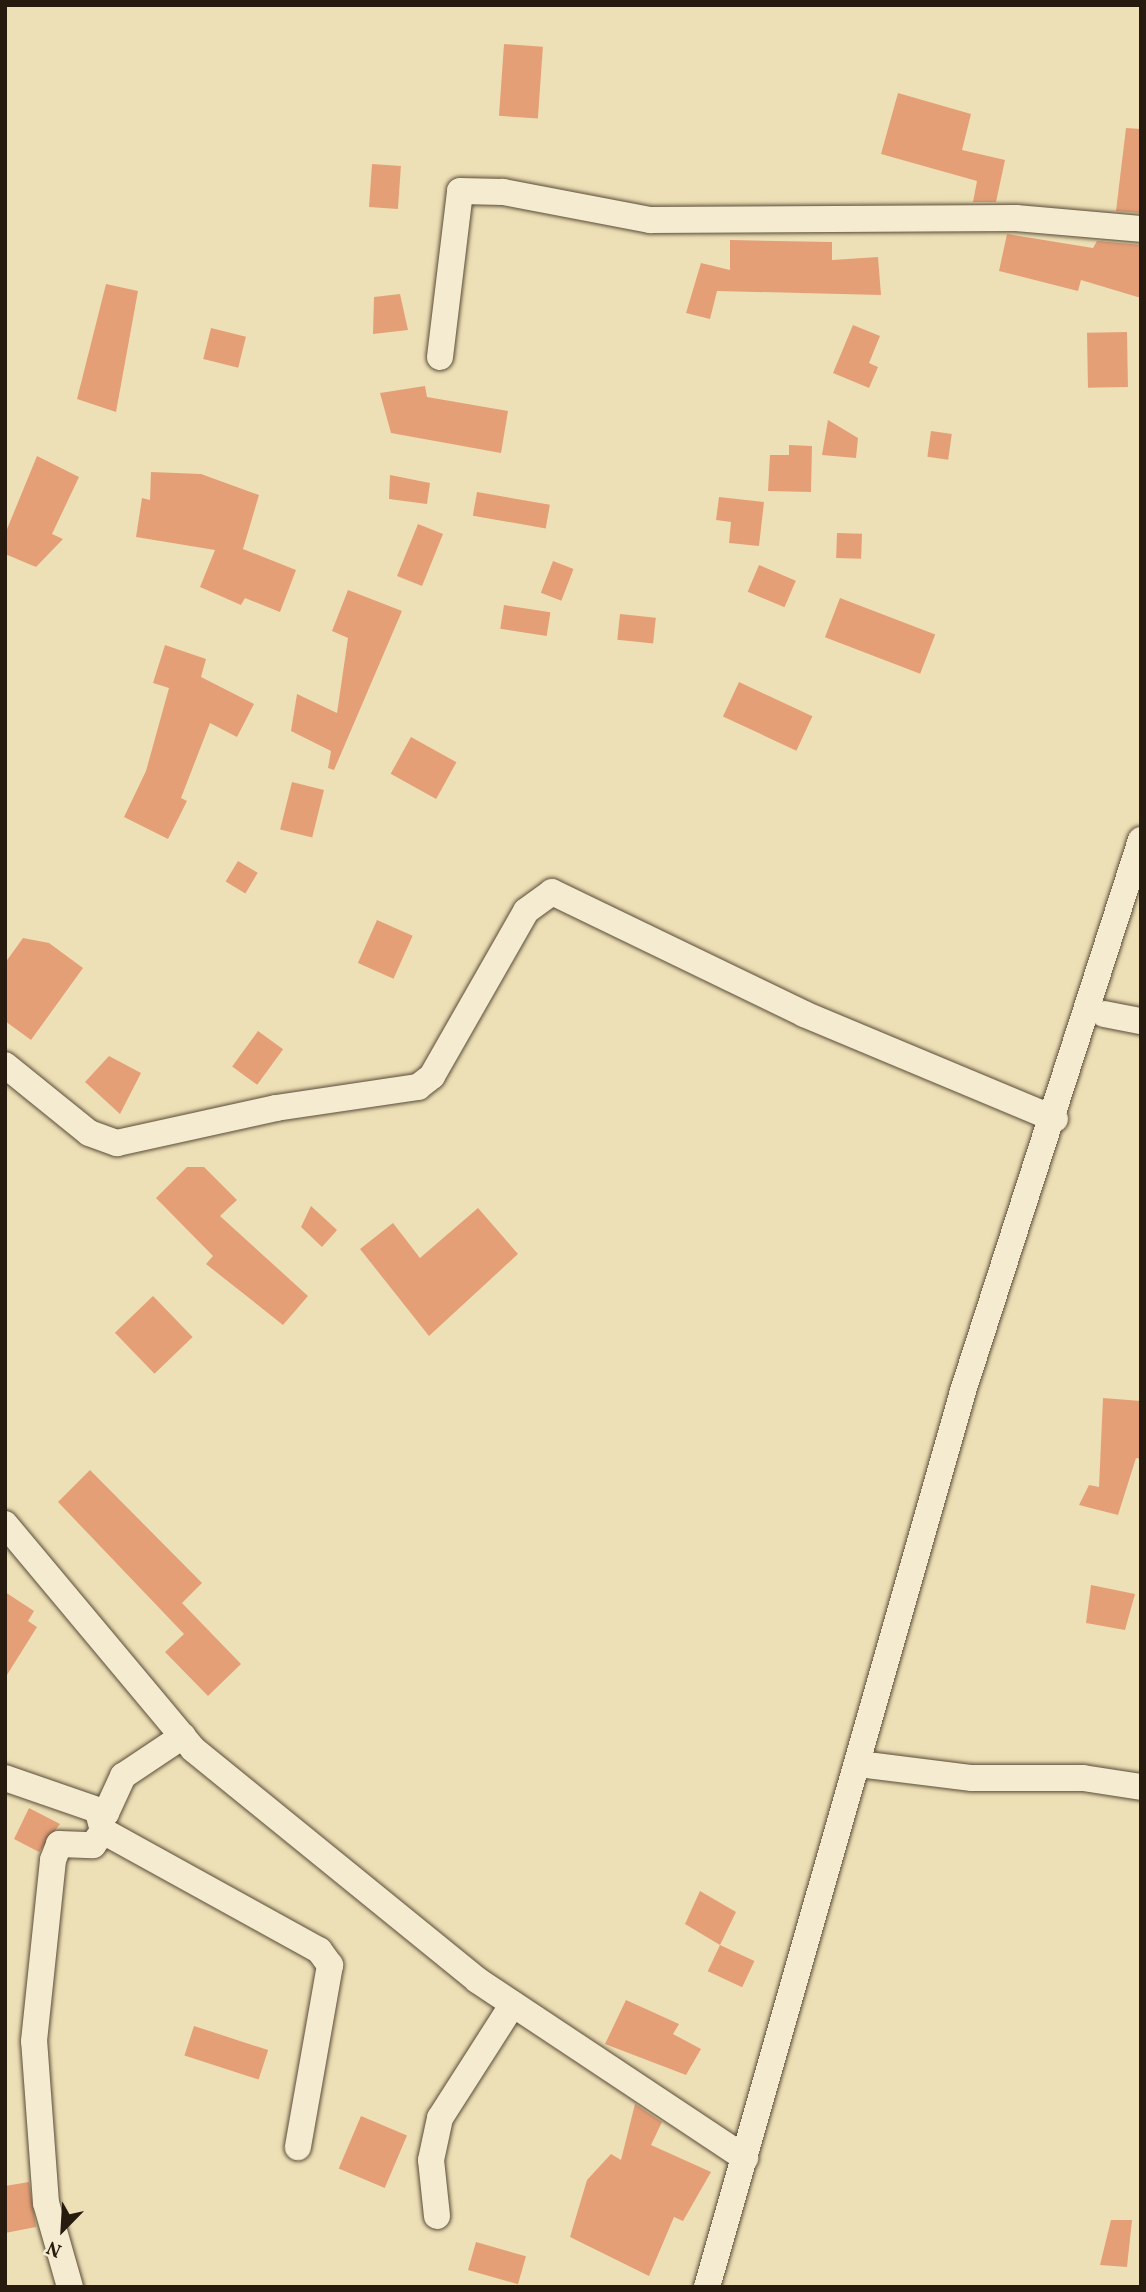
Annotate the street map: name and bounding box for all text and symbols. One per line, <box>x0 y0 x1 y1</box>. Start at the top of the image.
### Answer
north arrow <box>28 2194 98 2264</box>
text: N <box>43 2234 66 2263</box>

